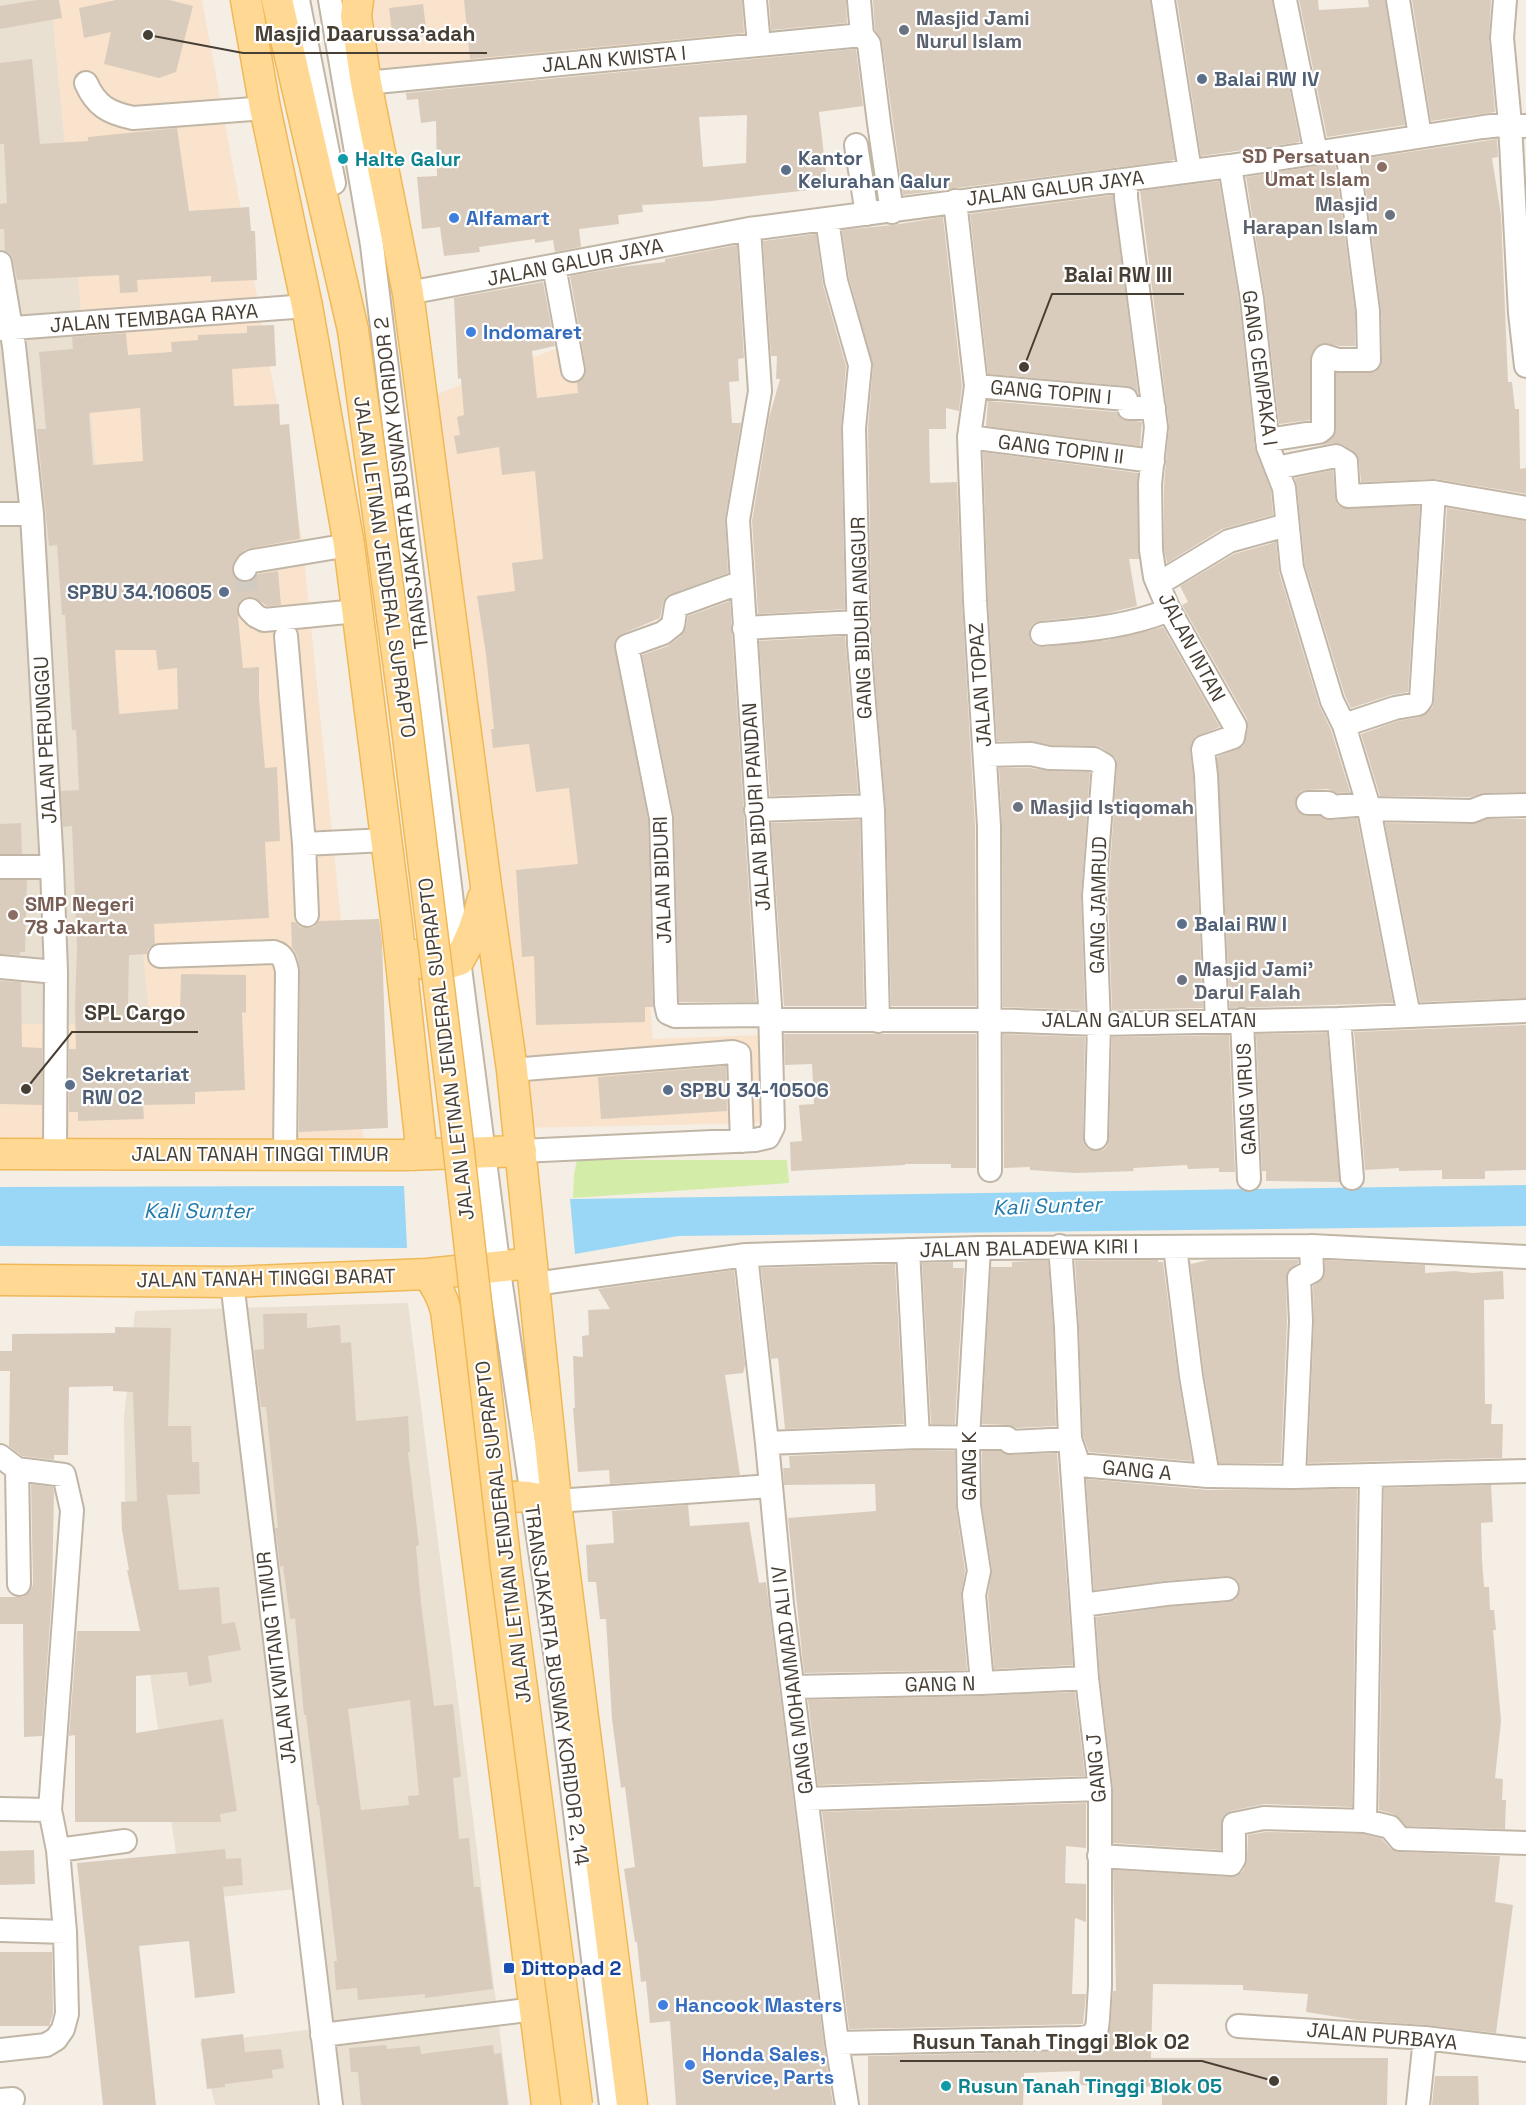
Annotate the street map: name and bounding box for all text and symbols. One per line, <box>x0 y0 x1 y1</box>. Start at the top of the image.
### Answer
place label: Masjid Jami Nurul Islam <box>916 5 1030 54</box>
callout: Masjid Daarussa'adah <box>243 14 487 53</box>
text: Masjid Daarussa'adah <box>255 20 475 47</box>
marker: Masjid Jami Nurul Islam <box>897 23 911 37</box>
street label: JALAN KWISTA I <box>541 40 687 78</box>
place label: Balai RW IV <box>1214 66 1319 92</box>
marker: Balai RW IV <box>1195 72 1209 86</box>
place label: SD Persatuan Umat Islam <box>1242 143 1370 192</box>
place label: Kantor Kelurahan Galur <box>798 145 950 194</box>
place label: Halte Galur <box>355 146 461 172</box>
marker: Halte Galur <box>336 152 350 166</box>
marker: SD Persatuan Umat Islam <box>1375 160 1389 174</box>
marker: Kantor Kelurahan Galur <box>779 163 793 177</box>
street label: JALAN GALUR JAYA <box>965 164 1146 212</box>
place label: Masjid Harapan Islam <box>1243 191 1378 240</box>
place label: Alfamart <box>466 205 550 231</box>
marker: Masjid Harapan Islam <box>1383 208 1397 222</box>
marker: Alfamart <box>447 211 461 225</box>
street label: JALAN GALUR JAYA <box>485 232 666 292</box>
callout: Balai RW III <box>1052 255 1184 294</box>
text: Balai RW III <box>1064 261 1172 288</box>
street label: GANG CEMPAKA I <box>1236 289 1284 447</box>
street label: JALAN TEMBAGA RAYA <box>49 298 259 338</box>
street label: TRANSJAKARTA BUSWAY KORIDOR 2 <box>368 316 434 650</box>
place label: Indomaret <box>483 319 582 345</box>
marker: Indomaret <box>464 325 478 339</box>
street label: GANG TOPIN I <box>989 374 1113 410</box>
street label: JALAN LETNAN JENDERAL SUPRAPTO <box>348 394 422 740</box>
street label: GANG TOPIN II <box>997 428 1125 470</box>
street label: GANG BIDURI ANGGUR <box>844 516 878 720</box>
place label: SPBU 34.10605 <box>67 579 212 605</box>
marker: SPBU 34.10605 <box>217 585 231 599</box>
street label: JALAN INTAN <box>1152 588 1232 706</box>
street label: JALAN TOPAZ <box>963 622 997 748</box>
street label: JALAN PERUNGGU <box>28 655 62 825</box>
street label: JALAN BIDURI PANDAN <box>736 702 776 912</box>
place label: Masjid Istiqomah <box>1030 794 1194 820</box>
marker: Masjid Istiqomah <box>1011 800 1025 814</box>
street label: JALAN BIDURI <box>647 816 677 944</box>
street label: GANG JAMRUD <box>1084 836 1112 974</box>
street label: JALAN LETNAN JENDERAL SUPRAPTO <box>412 876 480 1222</box>
place label: SMP Negeri 78 Jakarta <box>25 891 134 940</box>
marker: SMP Negeri 78 Jakarta <box>6 908 20 922</box>
place label: Balai RW I <box>1194 911 1287 937</box>
marker: Balai RW I <box>1175 917 1189 931</box>
place label: Masjid Jami' Darul Falah <box>1194 956 1313 1005</box>
marker: Masjid Jami' Darul Falah <box>1175 973 1189 987</box>
callout: SPL Cargo <box>72 993 198 1032</box>
text: SPL Cargo <box>84 999 186 1026</box>
street label: JALAN GALUR SELATAN <box>1042 1007 1256 1033</box>
street label: GANG VIRUS <box>1230 1042 1262 1156</box>
place label: Sekretariat RW 02 <box>82 1061 190 1110</box>
place label: SPBU 34-10506 <box>680 1077 829 1103</box>
marker: Sekretariat RW 02 <box>63 1078 77 1092</box>
marker: SPBU 34-10506 <box>661 1083 675 1097</box>
street label: JALAN TANAH TINGGI TIMUR <box>131 1141 389 1167</box>
water label: Kali Sunter <box>992 1190 1104 1221</box>
water label: Kali Sunter <box>144 1197 254 1224</box>
street label: JALAN BALADEWA KIRI I <box>919 1233 1139 1263</box>
street label: JALAN TANAH TINGGI BARAT <box>136 1263 396 1293</box>
street label: JALAN LETNAN JENDERAL SUPRAPTO <box>469 1359 537 1705</box>
street label: GANG K <box>956 1431 982 1501</box>
street label: GANG A <box>1101 1454 1173 1486</box>
street label: TRANSJAKARTA BUSWAY KORIDOR 2, 14 <box>519 1503 595 1867</box>
street label: JALAN KWITANG TIMUR <box>250 1550 302 1766</box>
street label: GANG MOHAMMAD ALI IV <box>765 1564 819 1796</box>
street label: GANG N <box>904 1670 976 1698</box>
street label: GANG J <box>1080 1732 1112 1804</box>
place label: Dittopad 2 <box>521 1955 621 1981</box>
marker: Dittopad 2 <box>502 1961 516 1975</box>
place label: Hancook Masters <box>675 1992 842 2018</box>
marker: Hancook Masters <box>656 1998 670 2012</box>
street label: JALAN PURBAYA <box>1306 2016 1459 2056</box>
callout: Rusun Tanah Tinggi Blok 02 <box>900 2022 1202 2061</box>
text: Rusun Tanah Tinggi Blok 02 <box>912 2028 1190 2055</box>
place label: Honda Sales, Service, Parts <box>702 2041 834 2090</box>
marker: Honda Sales, Service, Parts <box>683 2058 697 2072</box>
place label: Rusun Tanah Tinggi Blok 05 <box>958 2073 1222 2099</box>
marker: Rusun Tanah Tinggi Blok 05 <box>939 2079 953 2093</box>

